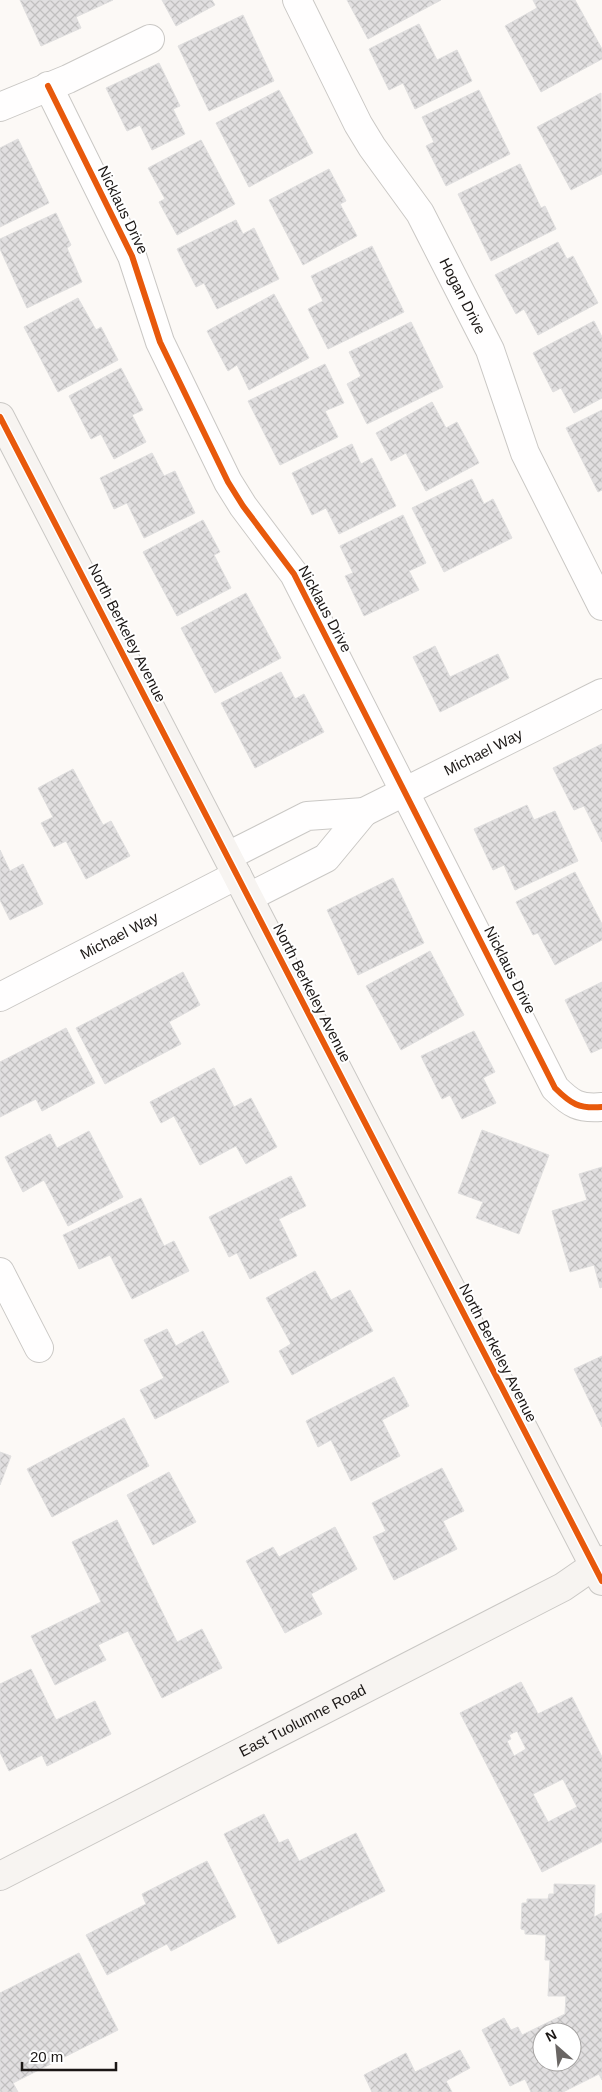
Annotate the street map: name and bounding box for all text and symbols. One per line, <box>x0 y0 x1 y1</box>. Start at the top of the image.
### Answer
street label: Nicklaus Drive <box>95 163 152 257</box>
street label: Hogan Drive <box>436 255 489 337</box>
street label: North Berkeley Avenue <box>85 561 170 705</box>
street label: Nicklaus Drive <box>295 562 355 655</box>
street label: Michael Way <box>441 725 525 779</box>
street label: Michael Way <box>77 908 161 962</box>
street label: North Berkeley Avenue <box>270 921 355 1065</box>
street label: Nicklaus Drive <box>481 923 540 1016</box>
street label: North Berkeley Avenue <box>456 1281 541 1425</box>
street label: East Tuolumne Road <box>236 1681 368 1760</box>
north arrow <box>532 2022 582 2072</box>
text: N <box>543 2026 559 2045</box>
scale bar <box>22 2040 116 2072</box>
text: 20 m <box>30 2048 63 2065</box>

